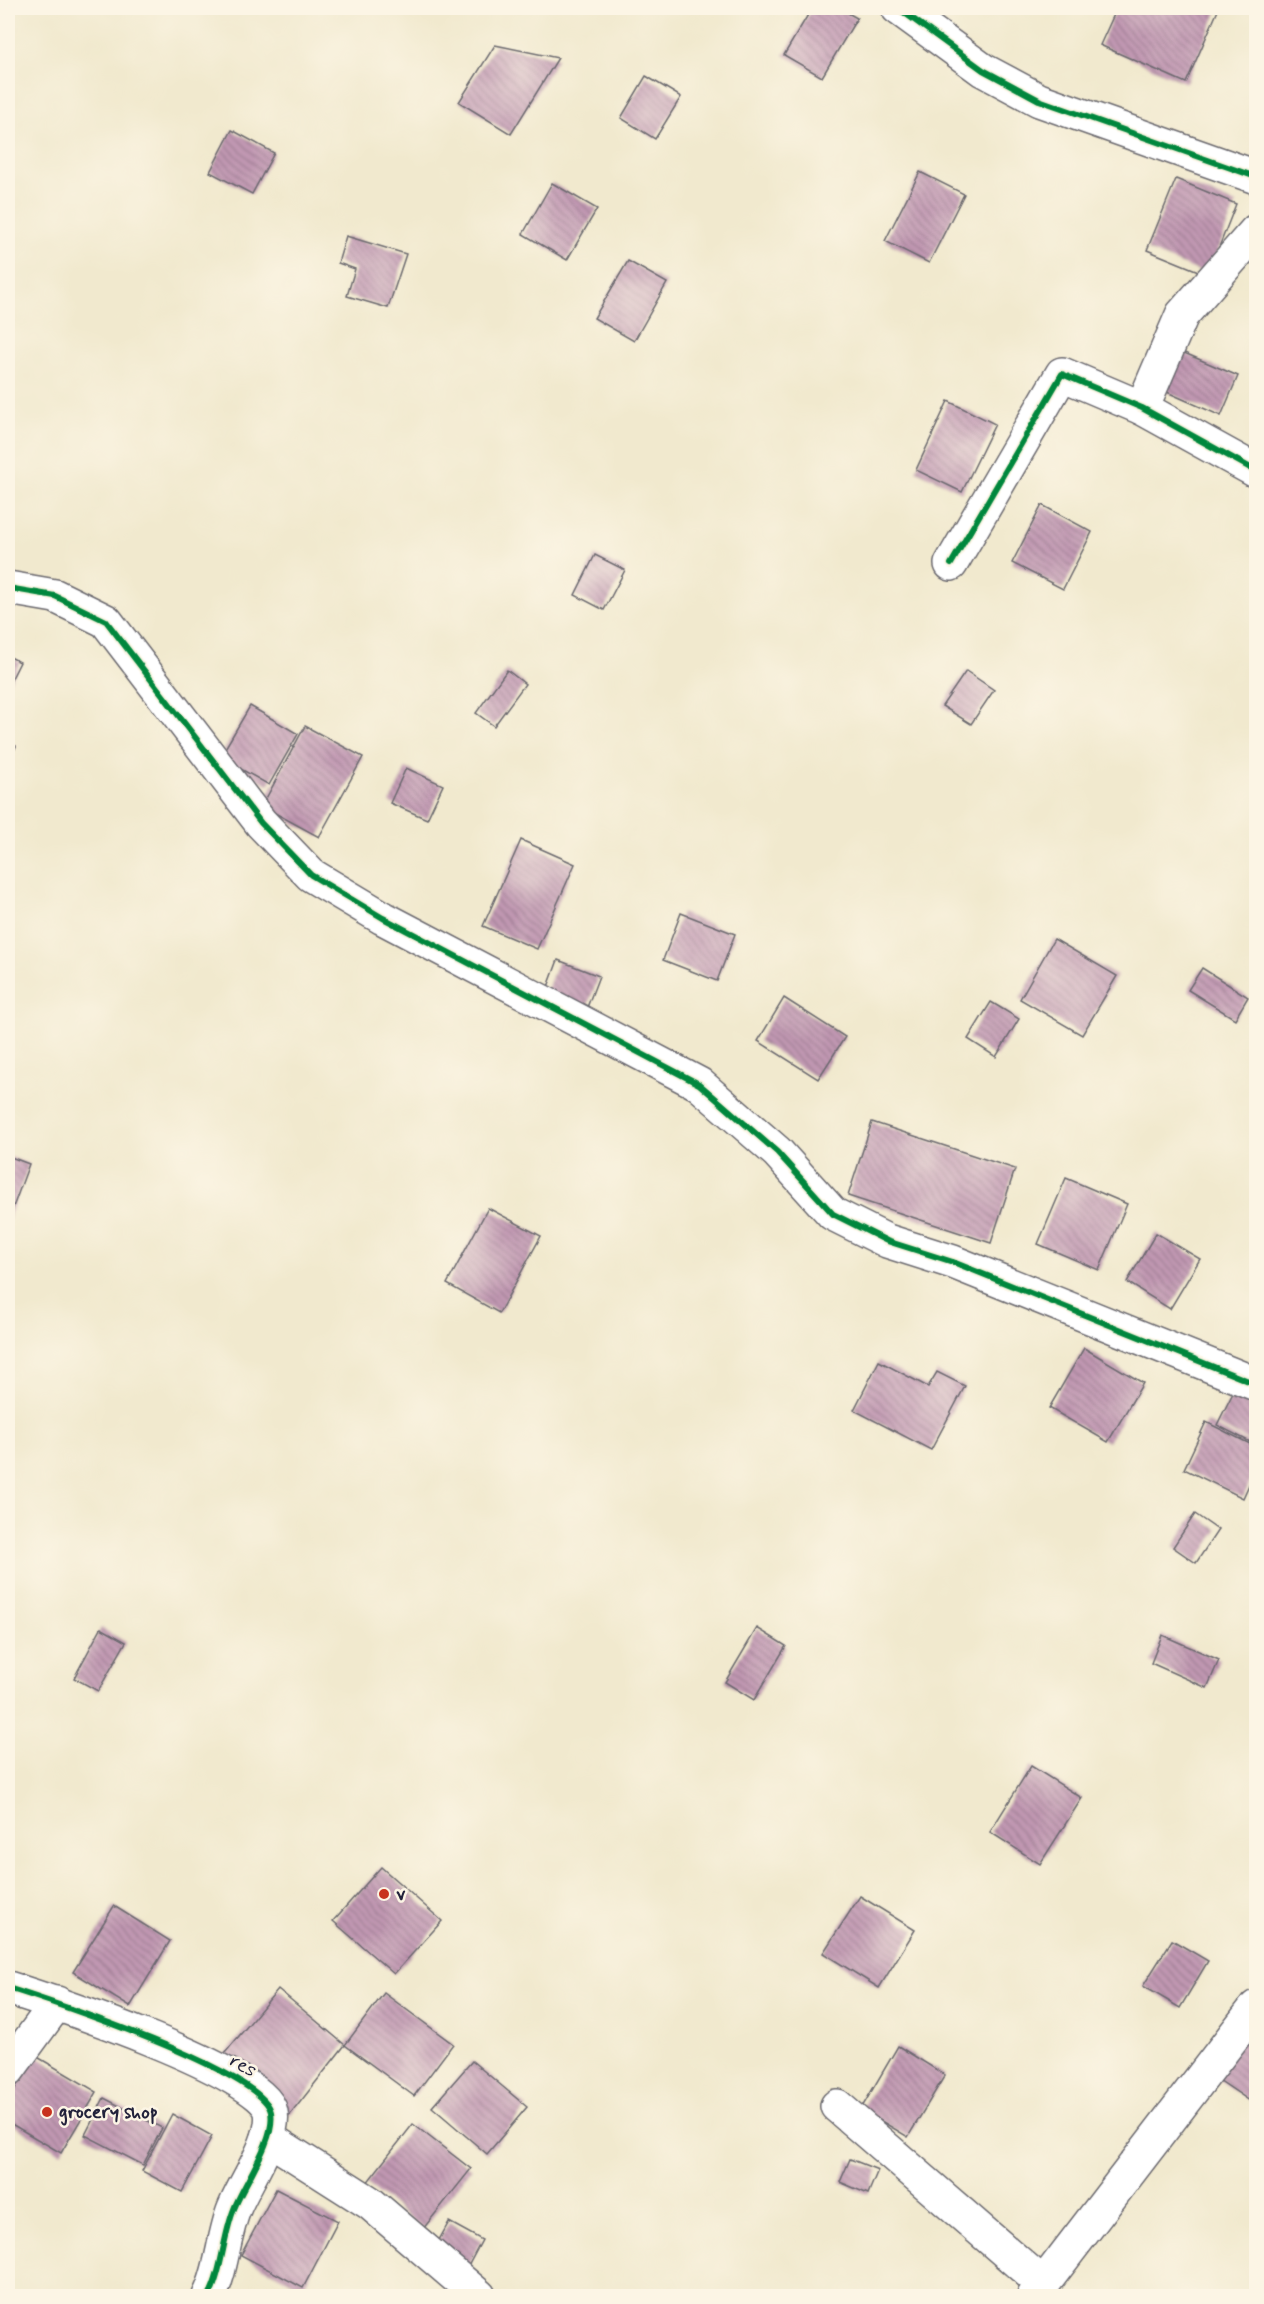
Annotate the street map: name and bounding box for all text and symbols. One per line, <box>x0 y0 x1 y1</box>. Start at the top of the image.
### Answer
place label: v <box>396 1881 406 1908</box>
marker: v <box>377 1887 391 1901</box>
street label: res <box>225 2048 261 2084</box>
place label: grocery shop <box>59 2099 158 2126</box>
marker: grocery shop <box>40 2105 54 2119</box>

